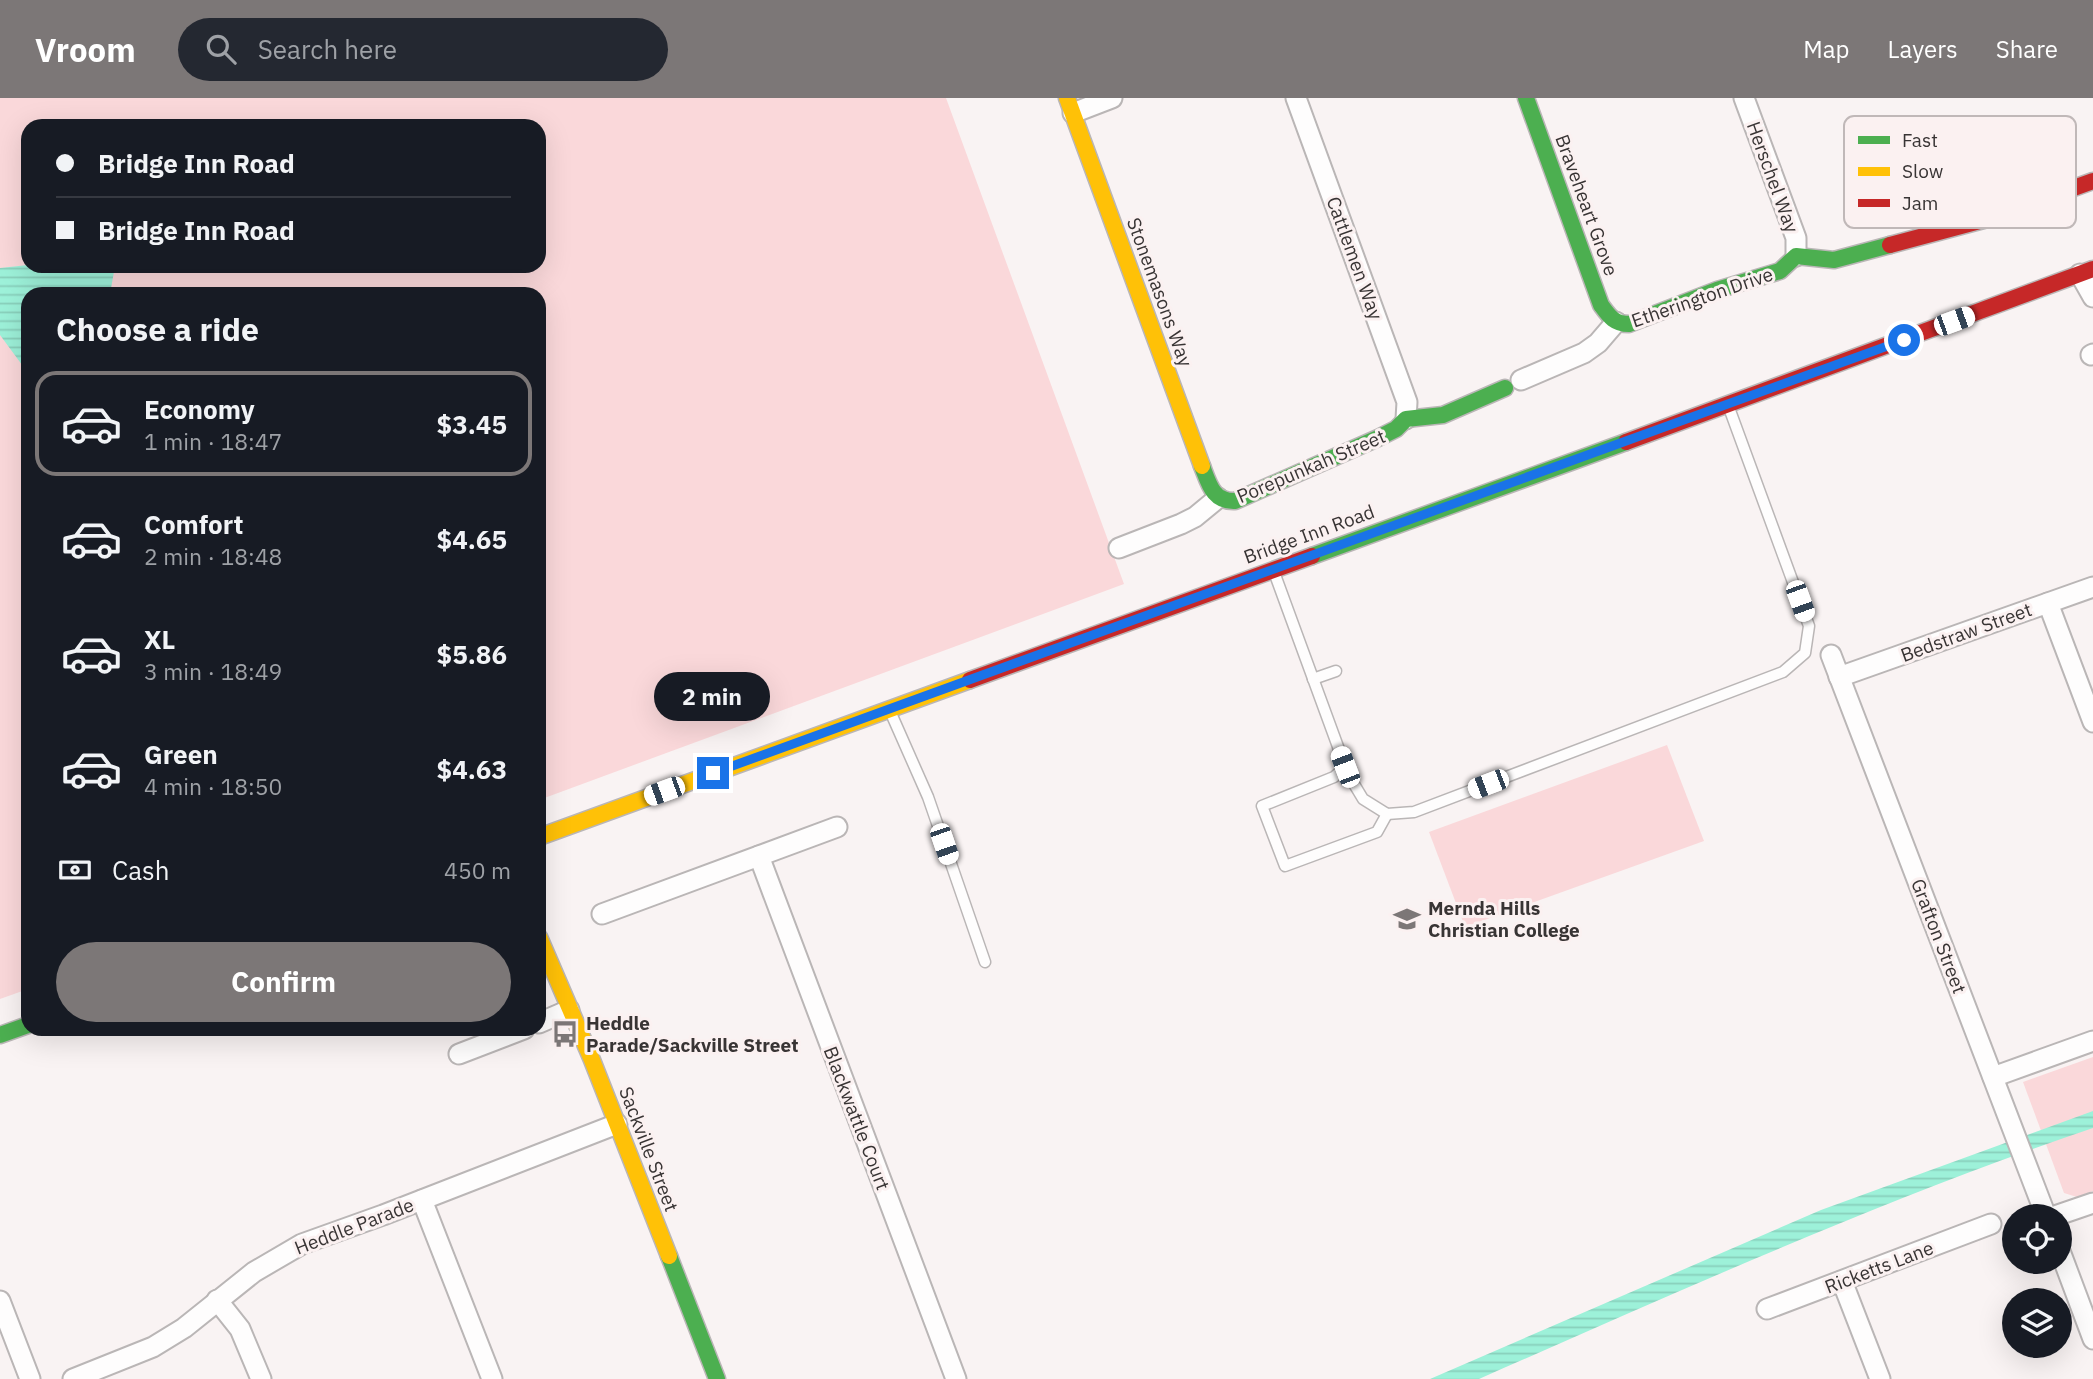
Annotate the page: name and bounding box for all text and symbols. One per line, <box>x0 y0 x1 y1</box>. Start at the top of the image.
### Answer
search box <box>178 18 668 81</box>
text: Vroom <box>35 28 136 71</box>
icon: search <box>202 30 240 68</box>
text: Search here <box>258 32 397 66</box>
text: Map <box>1803 33 1850 65</box>
text: Layers <box>1888 33 1958 65</box>
text: Share <box>1996 33 2058 65</box>
legend <box>1844 116 2076 228</box>
street label: Herschel Way <box>1742 118 1804 236</box>
text: Fast <box>1902 128 1938 152</box>
street label: Braveheart Grove <box>1550 131 1624 279</box>
text: Bridge Inn Road <box>98 146 295 180</box>
text: Slow <box>1902 159 1943 183</box>
text: Jam <box>1902 191 1938 215</box>
street label: Cattlemen Way <box>1322 193 1389 323</box>
text: Bridge Inn Road <box>98 213 295 247</box>
street label: Stonemasons Way <box>1122 214 1198 370</box>
street label: Etherington Drive <box>1628 262 1776 332</box>
car <box>1931 304 1978 338</box>
text: Choose a ride <box>56 308 259 350</box>
route start <box>1888 324 1920 356</box>
icon: car <box>60 392 123 455</box>
text: Economy <box>144 392 255 426</box>
text: $3.45 <box>437 407 507 441</box>
street label: Porepunkah Street <box>1233 424 1389 508</box>
text: 1 min · 18:47 <box>144 426 282 456</box>
street label: Bridge Inn Road <box>1240 499 1378 569</box>
icon: car <box>60 507 123 570</box>
text: Comfort <box>144 507 243 541</box>
text: $4.65 <box>437 522 507 556</box>
text: 2 min · 18:48 <box>144 541 282 571</box>
car <box>1783 578 1818 624</box>
street label: Bedstraw Street <box>1897 597 2035 667</box>
icon: car <box>60 622 123 685</box>
text: XL <box>144 622 175 656</box>
text: $5.86 <box>437 637 507 671</box>
text: 3 min · 18:49 <box>144 656 282 686</box>
callout: 2 min <box>655 672 771 720</box>
text: 2 min <box>682 681 742 711</box>
icon: car <box>60 737 123 800</box>
text: Green <box>144 737 218 771</box>
car <box>1328 744 1363 790</box>
text: $4.63 <box>437 752 507 786</box>
route end <box>697 757 729 789</box>
car <box>1465 767 1512 801</box>
text: 4 min · 18:50 <box>144 771 282 801</box>
car <box>641 774 688 808</box>
car <box>928 821 961 867</box>
icon: cash <box>56 851 94 889</box>
text: Cash <box>112 853 169 887</box>
text: 450 m <box>444 855 511 885</box>
street label: Grafton Street <box>1906 875 1972 997</box>
place label: Mernda Hills Christian College <box>1428 896 1580 942</box>
school or university icon: Mernda Hills Christian College <box>1392 904 1422 934</box>
button: Confirm <box>56 942 511 1022</box>
place label: Heddle Parade/Sackville Street <box>586 1011 798 1057</box>
bus stop icon: Heddle Parade/Sackville Street <box>550 1019 580 1049</box>
street label: Blackwattle Court <box>819 1043 895 1193</box>
street label: Sackville Street <box>614 1083 684 1215</box>
street label: Heddle Parade <box>291 1192 417 1260</box>
map controls <box>2002 1204 2072 1358</box>
button: locate <box>2002 1204 2072 1274</box>
street label: Ricketts Lane <box>1821 1235 1937 1299</box>
button: layers <box>2002 1288 2072 1358</box>

